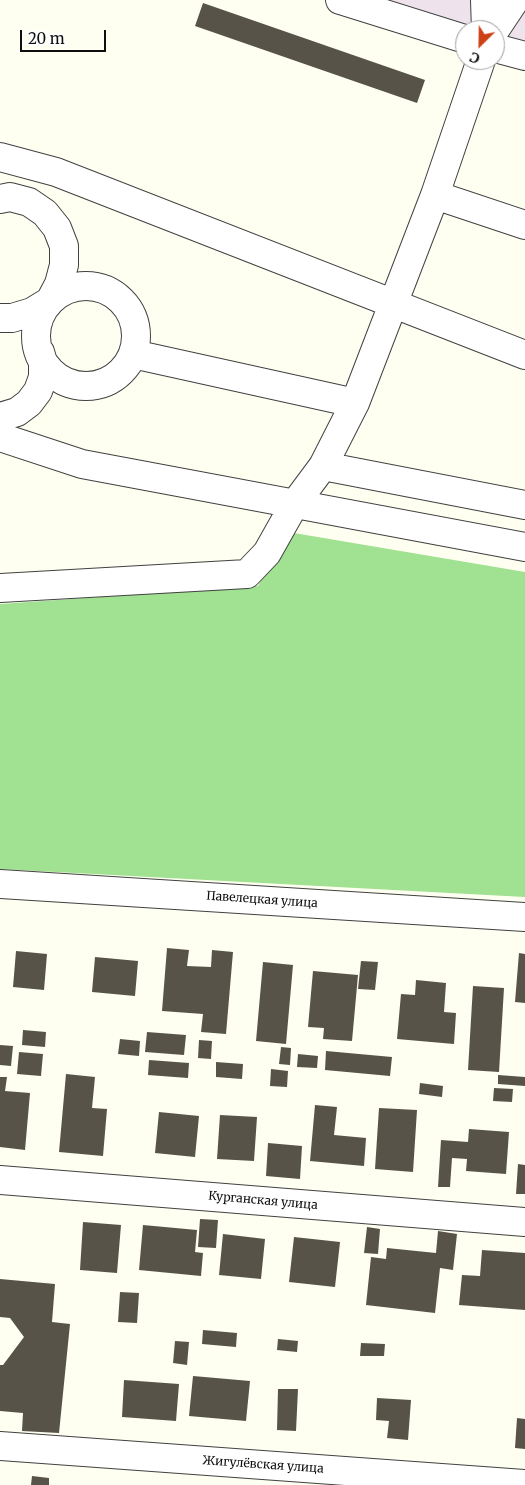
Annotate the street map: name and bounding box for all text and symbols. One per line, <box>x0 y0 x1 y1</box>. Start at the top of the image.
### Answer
scale bar <box>22 20 109 52</box>
north arrow <box>455 20 505 70</box>
text: 20 m <box>28 29 65 48</box>
text: С <box>467 48 482 68</box>
street label: Павелецкая улица <box>206 889 318 911</box>
street label: Курганская улица <box>208 1189 318 1213</box>
street label: Жигулёвская улица <box>202 1454 324 1476</box>

